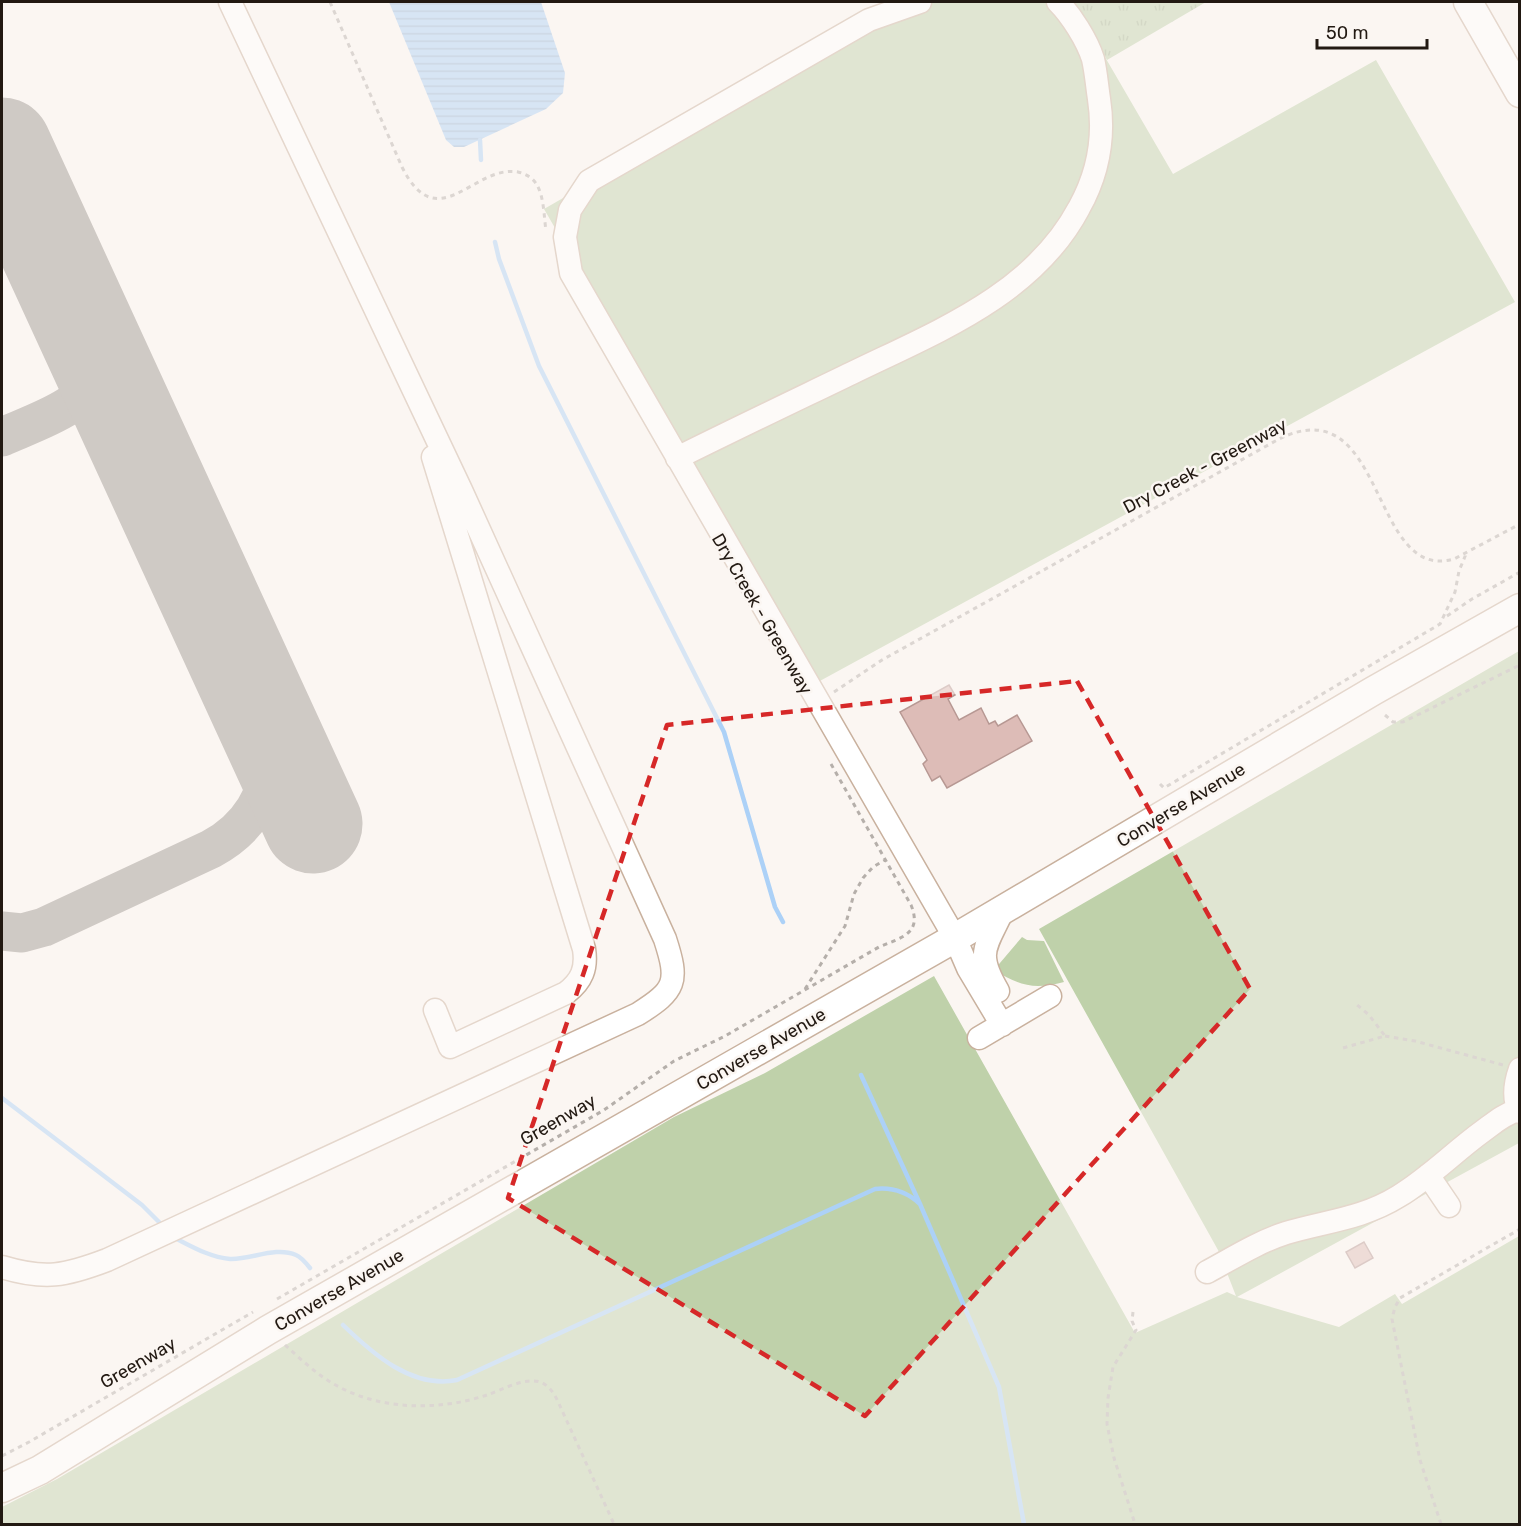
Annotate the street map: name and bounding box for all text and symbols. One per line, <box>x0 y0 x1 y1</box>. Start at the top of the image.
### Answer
scale bar <box>1317 12 1426 50</box>
text: 50 m <box>1326 22 1369 44</box>
street label: Dry Creek - Greenway <box>1119 413 1291 518</box>
street label: Dry Creek - Greenway <box>707 530 817 698</box>
street label: Converse Avenue <box>1113 758 1249 852</box>
street label: Converse Avenue <box>692 1003 830 1095</box>
street label: Greenway <box>516 1090 600 1150</box>
street label: Converse Avenue <box>270 1244 408 1336</box>
street label: Greenway <box>96 1333 180 1393</box>

